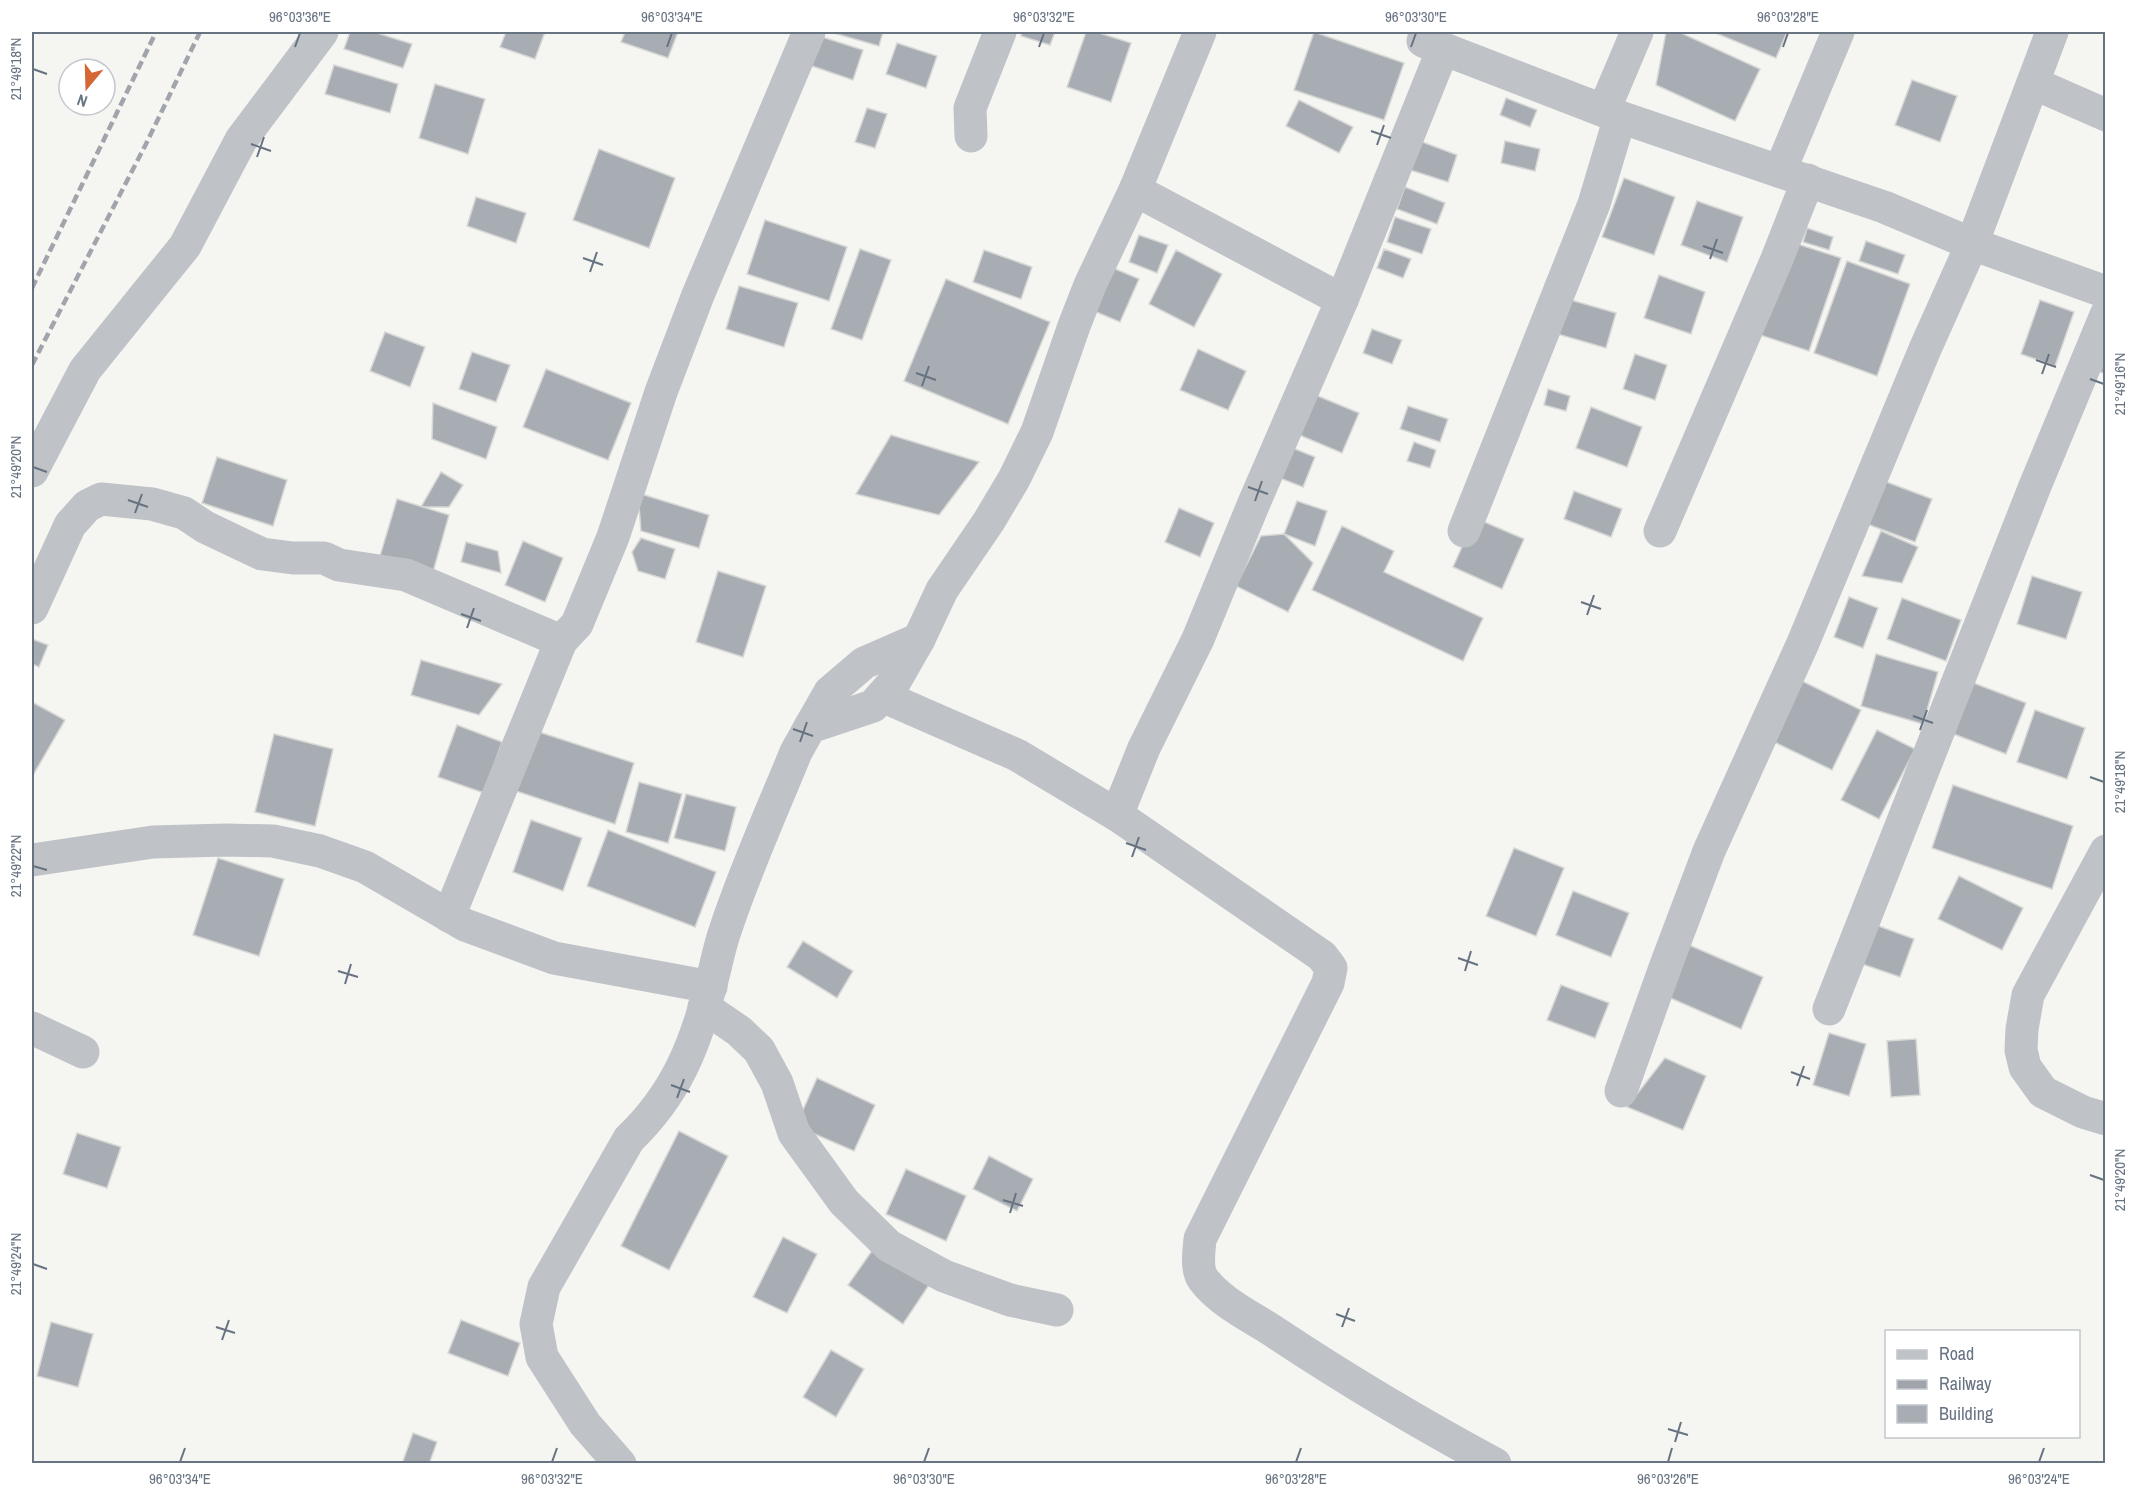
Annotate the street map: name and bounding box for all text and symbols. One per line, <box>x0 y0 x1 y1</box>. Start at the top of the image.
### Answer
text: 96°03'36"E <box>269 6 331 27</box>
text: 96°03'34"E <box>641 6 703 27</box>
text: 96°03'32"E <box>1013 6 1075 27</box>
text: 96°03'30"E <box>1385 6 1447 27</box>
text: 96°03'28"E <box>1757 6 1819 27</box>
text: 21°49'18"N <box>5 38 26 100</box>
north arrow <box>57 57 117 117</box>
text: N <box>74 89 90 113</box>
text: 21°49'16"N <box>2109 353 2130 415</box>
text: 21°49'20"N <box>5 436 26 498</box>
text: 21°49'18"N <box>2109 751 2130 813</box>
text: 21°49'22"N <box>5 835 26 897</box>
text: 21°49'20"N <box>2109 1149 2130 1211</box>
text: 21°49'24"N <box>5 1233 26 1295</box>
legend <box>1885 1330 2080 1438</box>
text: Road <box>1939 1341 1974 1366</box>
text: Railway <box>1939 1371 1992 1396</box>
text: Building <box>1939 1401 1994 1426</box>
text: 96°03'34"E <box>149 1468 211 1489</box>
text: 96°03'32"E <box>521 1468 583 1489</box>
text: 96°03'30"E <box>893 1468 955 1489</box>
text: 96°03'28"E <box>1265 1468 1327 1489</box>
text: 96°03'26"E <box>1637 1468 1699 1489</box>
text: 96°03'24"E <box>2008 1468 2070 1489</box>

